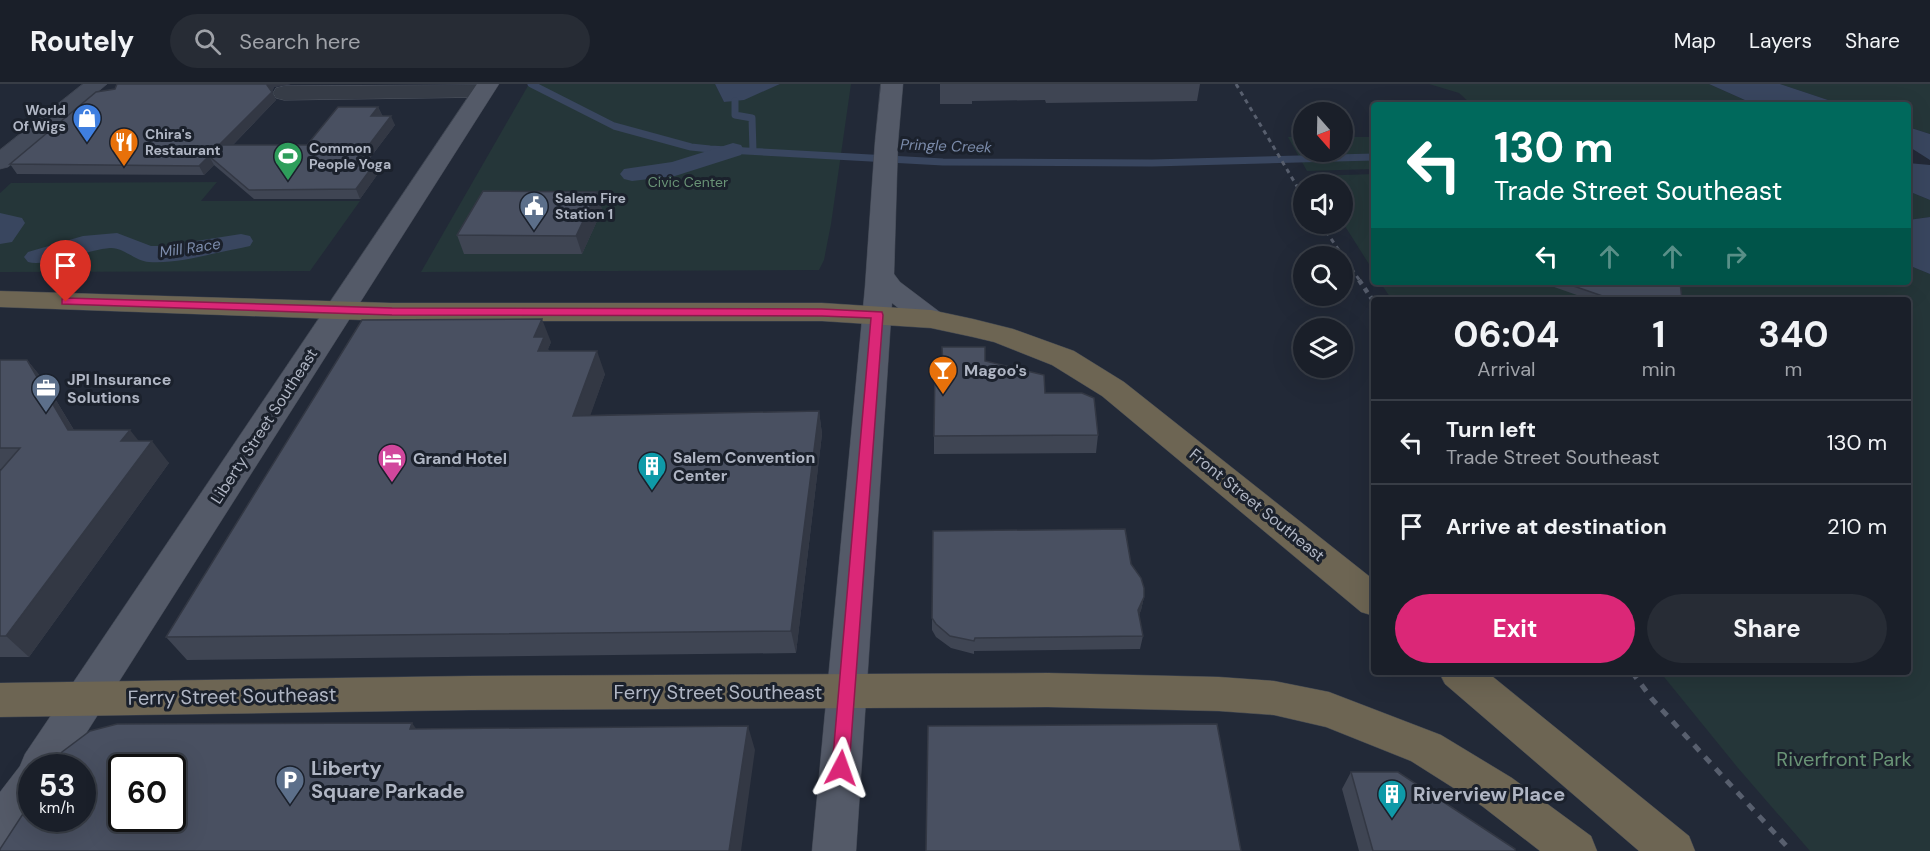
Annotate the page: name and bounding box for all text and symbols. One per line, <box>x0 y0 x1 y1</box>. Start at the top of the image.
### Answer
search box <box>170 14 590 68</box>
text: Routely <box>30 23 134 60</box>
icon: search <box>191 25 224 58</box>
text: Search here <box>239 27 361 56</box>
text: Map <box>1674 27 1716 55</box>
text: Layers <box>1749 27 1812 55</box>
text: Share <box>1845 27 1900 55</box>
place label: World Of Wigs <box>13 101 66 135</box>
shop icon: World Of Wigs <box>71 102 103 144</box>
north arrow <box>1293 102 1353 162</box>
map controls <box>1293 102 1353 378</box>
text: 130 m <box>1494 120 1614 175</box>
place label: Chira's Restaurant <box>145 125 221 159</box>
restaurant icon: Chira's Restaurant <box>108 126 140 168</box>
icon: left <box>1395 126 1473 204</box>
water label: Pringle Creek <box>900 134 993 158</box>
place label: Common People Yoga <box>309 139 391 173</box>
sports icon: Common People Yoga <box>272 140 304 182</box>
park label: Civic Center <box>648 173 728 191</box>
text: Trade Street Southeast <box>1494 173 1782 208</box>
button: sound <box>1293 174 1353 234</box>
place label: Salem Fire Station 1 <box>555 189 626 223</box>
public building icon: Salem Fire Station 1 <box>518 190 550 232</box>
water label: Mill Race <box>158 234 222 262</box>
pin <box>40 240 91 302</box>
icon: left <box>1530 240 1563 273</box>
icon: ahead <box>1593 240 1626 273</box>
icon: ahead <box>1656 240 1689 273</box>
icon: right <box>1719 240 1752 273</box>
button: search <box>1293 246 1353 306</box>
icon: arrive <box>49 249 82 282</box>
text: 06:04 <box>1453 311 1559 358</box>
text: 1 <box>1652 311 1665 358</box>
text: 340 <box>1758 311 1829 358</box>
button: layers <box>1293 318 1353 378</box>
street label: Liberty Street Southeast <box>206 344 322 508</box>
bar icon: Magoo's <box>927 354 959 396</box>
text: Arrival <box>1477 356 1536 382</box>
text: min <box>1642 356 1676 382</box>
text: m <box>1785 356 1802 382</box>
place label: Magoo's <box>964 360 1027 381</box>
place label: JPI Insurance Solutions <box>67 369 171 408</box>
office icon: JPI Insurance Solutions <box>30 372 62 414</box>
text: Turn left <box>1446 415 1536 444</box>
icon: left <box>1395 426 1428 459</box>
text: 130 m <box>1827 428 1887 457</box>
hotel icon: Grand Hotel <box>376 442 408 484</box>
street label: Front Street Southeast <box>1185 444 1329 566</box>
text: Trade Street Southeast <box>1446 444 1660 470</box>
place label: Salem Convention Center <box>673 447 815 486</box>
place label: Grand Hotel <box>413 448 507 469</box>
building icon: Salem Convention Center <box>636 450 668 492</box>
icon: arrive <box>1395 510 1428 543</box>
text: Arrive at destination <box>1446 512 1667 541</box>
text: 210 m <box>1827 512 1887 541</box>
button: Exit <box>1395 594 1635 663</box>
button: Share <box>1647 594 1887 663</box>
street label: Ferry Street Southeast <box>614 679 823 705</box>
street label: Ferry Street Southeast <box>127 681 337 711</box>
position arrow <box>809 736 873 800</box>
park label: Riverfront Park <box>1776 746 1912 772</box>
speed limit sign: 60 <box>108 754 186 832</box>
place label: Liberty Square Parkade <box>311 755 465 804</box>
parking icon: Liberty Square Parkade <box>274 764 306 806</box>
text: 53 <box>39 766 75 805</box>
building icon: Riverview Place <box>1376 778 1408 820</box>
place label: Riverview Place <box>1413 781 1565 807</box>
text: km/h <box>39 798 75 818</box>

